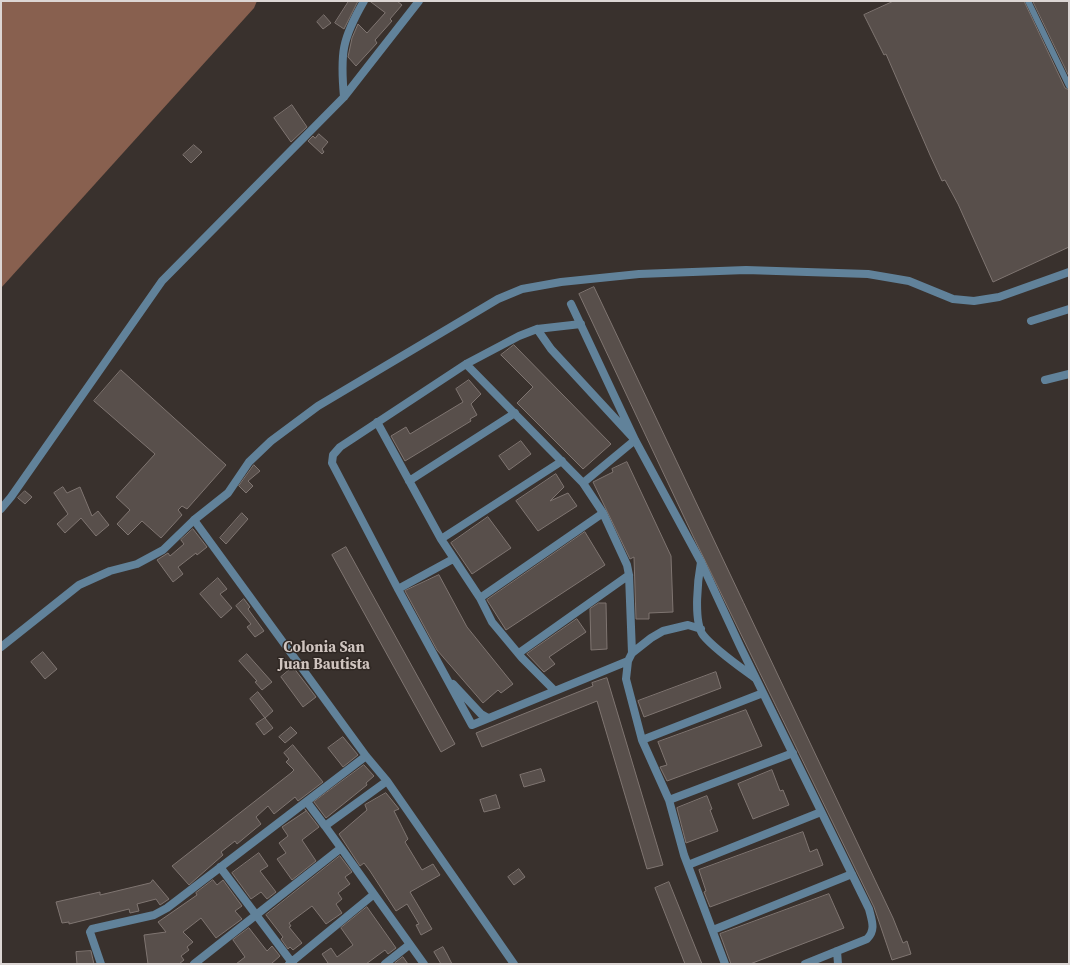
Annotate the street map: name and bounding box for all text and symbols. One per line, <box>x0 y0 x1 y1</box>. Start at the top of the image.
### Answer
district label: Colonia San Juan Bautista <box>278 639 370 674</box>

